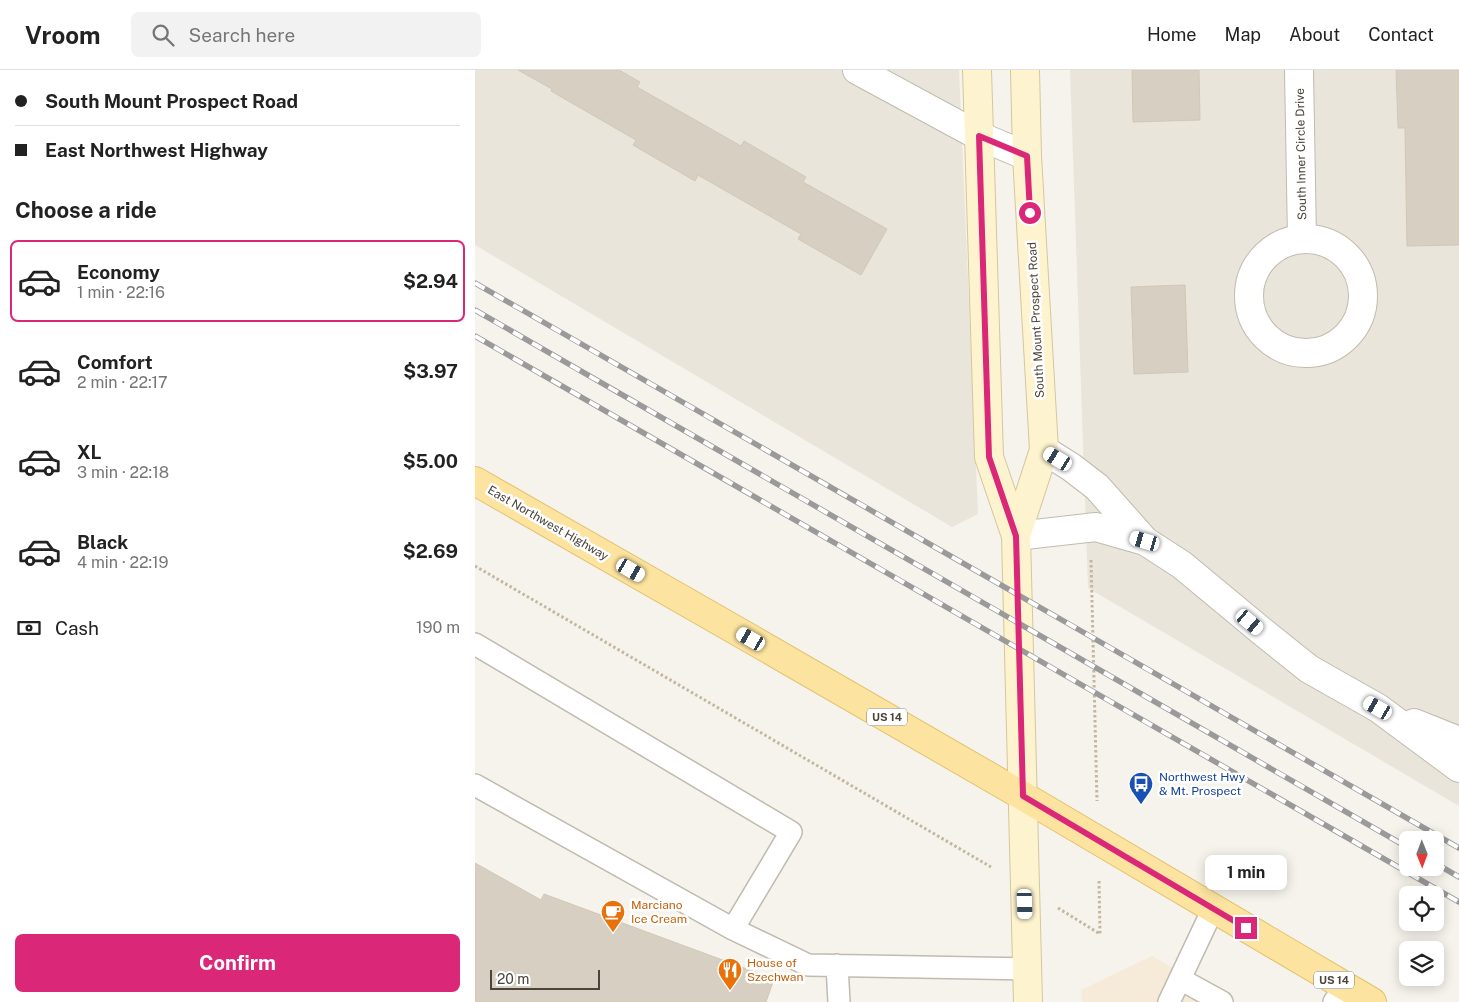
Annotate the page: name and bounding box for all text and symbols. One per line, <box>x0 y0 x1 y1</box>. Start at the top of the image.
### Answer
search box <box>131 12 481 57</box>
text: Vroom <box>25 21 101 49</box>
icon: search <box>149 21 177 49</box>
text: Search here <box>189 24 295 46</box>
text: Home <box>1147 24 1197 45</box>
text: Map <box>1225 24 1261 45</box>
text: About <box>1289 24 1340 45</box>
text: Contact <box>1368 24 1434 45</box>
street label: South Inner Circle Drive <box>1293 88 1309 220</box>
text: South Mount Prospect Road <box>45 90 298 112</box>
text: East Northwest Highway <box>45 139 268 161</box>
text: Choose a ride <box>15 197 157 223</box>
route start <box>1019 202 1041 224</box>
street label: South Mount Prospect Road <box>1025 242 1047 398</box>
icon: car <box>17 259 62 304</box>
text: Economy <box>77 261 160 283</box>
text: $2.94 <box>403 270 458 292</box>
text: 1 min · 22:16 <box>77 283 165 302</box>
icon: car <box>17 349 62 394</box>
text: Comfort <box>77 351 153 373</box>
text: $3.97 <box>403 360 458 382</box>
text: 2 min · 22:17 <box>77 373 168 392</box>
icon: car <box>17 439 62 484</box>
text: XL <box>77 441 102 463</box>
car <box>1041 445 1074 473</box>
text: $5.00 <box>403 450 458 472</box>
text: 3 min · 22:18 <box>77 463 169 482</box>
street label: East Northwest Highway <box>485 483 611 564</box>
icon: car <box>17 529 62 574</box>
car <box>1128 530 1161 552</box>
text: Black <box>77 531 128 553</box>
text: $2.69 <box>403 540 458 562</box>
text: 4 min · 22:19 <box>77 553 169 572</box>
car <box>614 556 647 584</box>
car <box>1233 607 1266 637</box>
icon: cash <box>15 614 43 642</box>
text: Cash <box>55 617 99 639</box>
text: 190 m <box>416 618 460 637</box>
car <box>734 625 767 653</box>
car <box>1361 694 1394 722</box>
road number: US 14 <box>867 708 907 726</box>
place label: Northwest Hwy & Mt. Prospect <box>1159 770 1246 798</box>
bus stop icon: Northwest Hwy & Mt. Prospect <box>1128 771 1154 805</box>
north arrow <box>1399 831 1444 876</box>
map controls <box>1399 831 1444 986</box>
callout: 1 min <box>1205 856 1287 890</box>
text: 1 min <box>1227 863 1265 882</box>
button: locate <box>1399 886 1444 931</box>
car <box>1016 889 1033 919</box>
place label: Marciano Ice Cream <box>631 898 687 926</box>
cafe icon: Marciano Ice Cream <box>600 899 626 933</box>
route end <box>1235 917 1257 939</box>
button: Confirm <box>15 934 460 992</box>
button: layers <box>1399 941 1444 986</box>
place label: House of Szechwan <box>747 956 803 984</box>
restaurant icon: House of Szechwan <box>717 957 743 991</box>
scale bar <box>490 967 600 990</box>
text: 20 m <box>497 971 529 987</box>
road number: US 14 <box>1314 972 1354 988</box>

